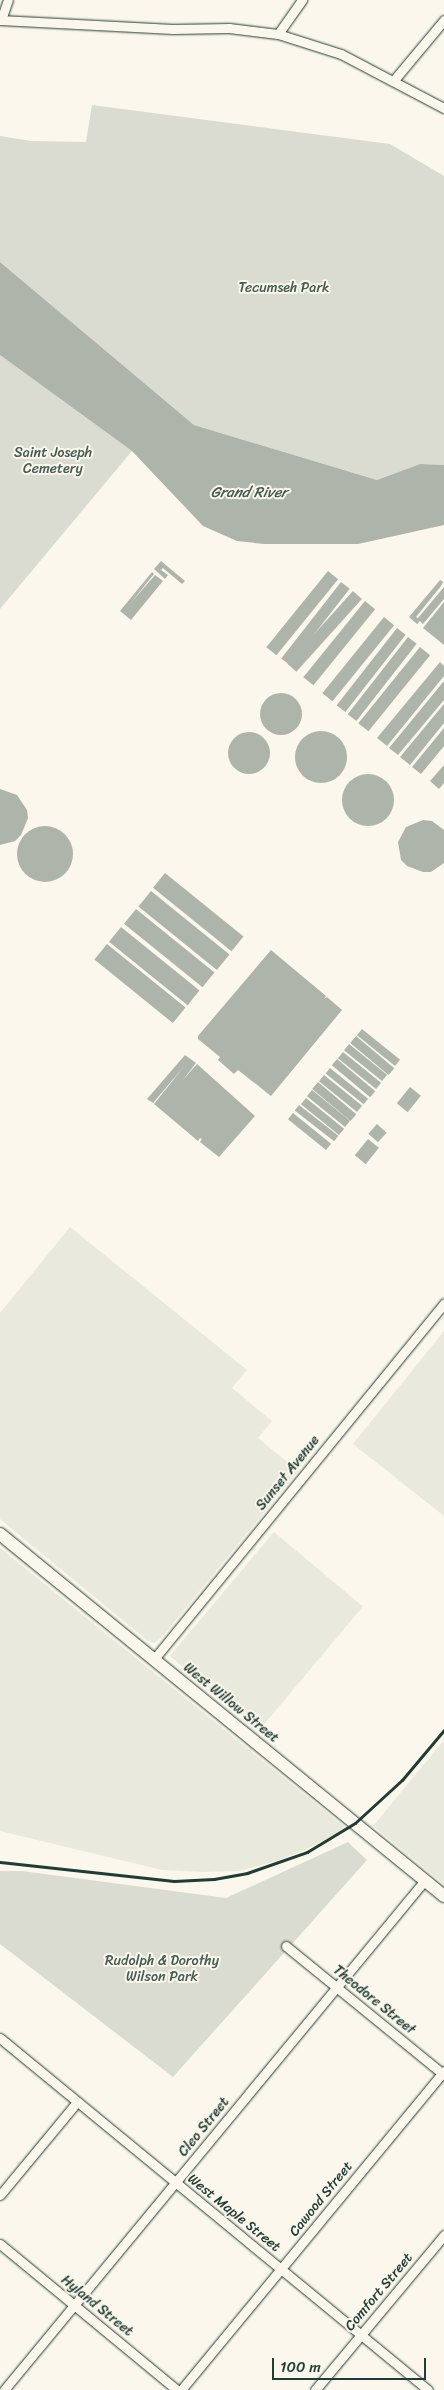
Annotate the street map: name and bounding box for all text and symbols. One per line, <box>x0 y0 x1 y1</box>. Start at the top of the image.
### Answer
park label: Tecumseh Park <box>238 280 330 296</box>
park label: Saint Joseph Cemetery <box>13 445 93 478</box>
water label: Grand River <box>211 484 287 502</box>
street label: Sunset Avenue <box>253 1432 323 1514</box>
street label: West Willow Street <box>180 1659 282 1747</box>
park label: Rudolph & Dorothy Wilson Park <box>105 1953 219 1985</box>
street label: Theodore Street <box>329 1962 419 2038</box>
street label: Cleo Street <box>175 2094 233 2160</box>
street label: Cawood Street <box>286 2158 356 2240</box>
street label: West Maple Street <box>184 2170 284 2256</box>
street label: Comfort Street <box>342 2250 416 2334</box>
street label: Hyland Street <box>58 2272 136 2340</box>
scale bar <box>274 2348 428 2380</box>
text: 100 m <box>280 2354 321 2380</box>

